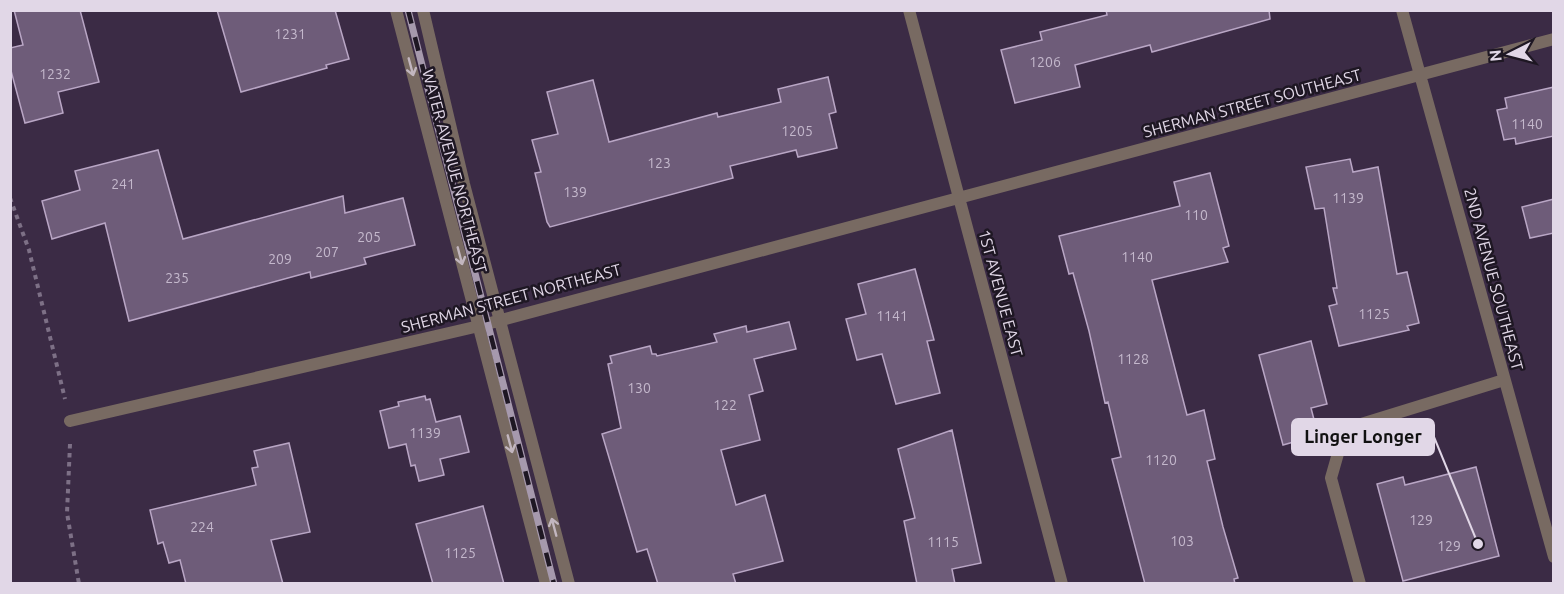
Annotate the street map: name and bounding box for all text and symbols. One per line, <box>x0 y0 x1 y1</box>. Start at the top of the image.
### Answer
north arrow <box>1480 24 1540 84</box>
house number: 1231 <box>274 26 306 42</box>
text: N <box>1486 49 1505 62</box>
house number: 1206 <box>1029 54 1061 70</box>
one-way arrow <box>406 57 417 76</box>
street label: SHERMAN STREET SOUTHEAST <box>1141 65 1363 141</box>
house number: 1232 <box>39 66 71 82</box>
street label: WATER AVENUE NORTHEAST <box>419 67 491 275</box>
house number: 1140 <box>1511 116 1543 132</box>
house number: 1205 <box>781 123 813 139</box>
house number: 123 <box>647 155 671 171</box>
house number: 241 <box>111 176 135 192</box>
house number: 139 <box>563 184 587 200</box>
street label: 2ND AVENUE SOUTHEAST <box>1461 186 1527 372</box>
house number: 1139 <box>1332 190 1364 206</box>
house number: 110 <box>1184 207 1208 223</box>
street label: 1ST AVENUE EAST <box>975 228 1027 359</box>
house number: 205 <box>357 229 381 245</box>
house number: 207 <box>315 244 339 260</box>
one-way arrow <box>455 246 467 265</box>
house number: 1140 <box>1121 249 1153 265</box>
house number: 209 <box>268 251 292 267</box>
street label: SHERMAN STREET NORTHEAST <box>399 260 623 336</box>
house number: 235 <box>165 270 189 286</box>
house number: 1125 <box>1358 306 1390 322</box>
house number: 1141 <box>876 308 908 324</box>
house number: 1128 <box>1117 351 1149 367</box>
house number: 130 <box>627 380 651 396</box>
house number: 122 <box>713 397 737 413</box>
callout: Linger Longer <box>1292 419 1434 455</box>
house number: 1139 <box>409 425 441 441</box>
text: Linger Longer <box>1304 426 1422 446</box>
one-way arrow <box>504 435 516 454</box>
house number: 1120 <box>1145 452 1177 468</box>
house number: 129 <box>1409 512 1433 528</box>
one-way arrow <box>548 518 560 537</box>
house number: 224 <box>190 519 214 535</box>
house number: 103 <box>1170 533 1194 549</box>
house number: 1115 <box>927 534 959 550</box>
house number: 129 <box>1437 538 1461 554</box>
house number: 1125 <box>444 545 476 561</box>

